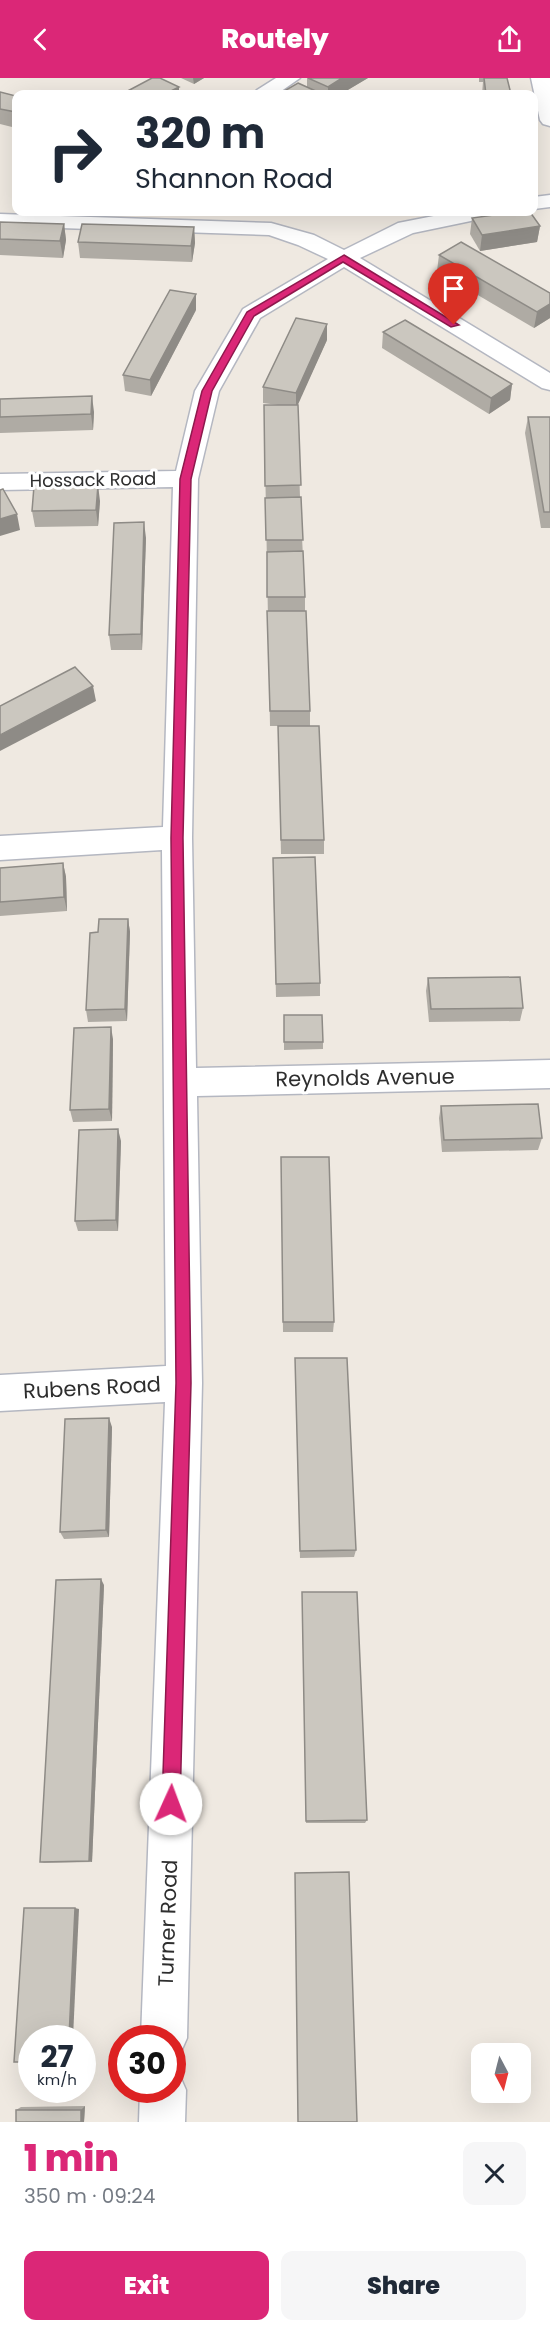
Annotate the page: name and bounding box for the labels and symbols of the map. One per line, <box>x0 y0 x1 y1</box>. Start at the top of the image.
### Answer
pin <box>428 263 479 325</box>
street label: Hossack Road <box>29 466 157 493</box>
street label: Reynolds Avenue <box>275 1061 455 1094</box>
street label: Rubens Road <box>22 1369 162 1406</box>
position arrow <box>139 1772 203 1836</box>
street label: Turner Road <box>151 1859 184 1987</box>
speed limit sign: 30 <box>108 2025 186 2103</box>
north arrow <box>471 2043 531 2103</box>

